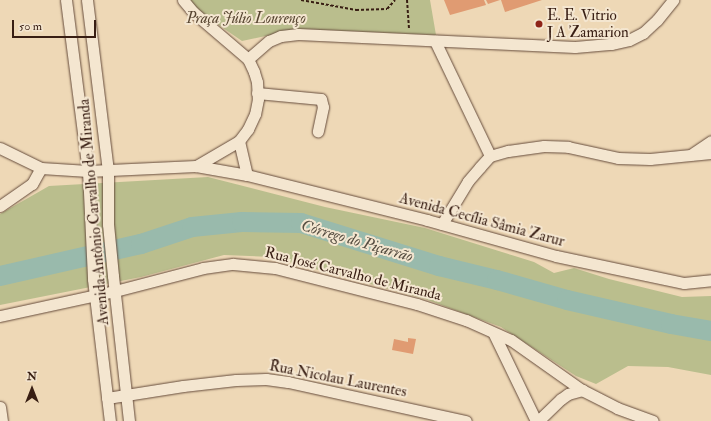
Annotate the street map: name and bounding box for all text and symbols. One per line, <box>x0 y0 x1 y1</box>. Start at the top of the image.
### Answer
place label: E. E. Vitrio J A Zamarion <box>547 6 629 41</box>
park label: Praça Júlio Lourenço <box>186 10 306 28</box>
scale bar <box>14 12 98 38</box>
text: 50 m <box>19 19 42 34</box>
marker: E. E. Vitrio J A Zamarion <box>534 19 544 29</box>
street label: Avenida Antônio Carvalho de Miranda <box>75 98 113 326</box>
street label: Avenida Cecília Sâmia Zarur <box>397 189 567 251</box>
water label: Córrego do Piçarrão <box>299 216 415 266</box>
street label: Rua José Carvalho de Miranda <box>263 243 443 305</box>
street label: Rua Nicolau Laurentes <box>268 357 408 401</box>
north arrow <box>12 369 52 409</box>
text: N <box>27 370 37 383</box>

